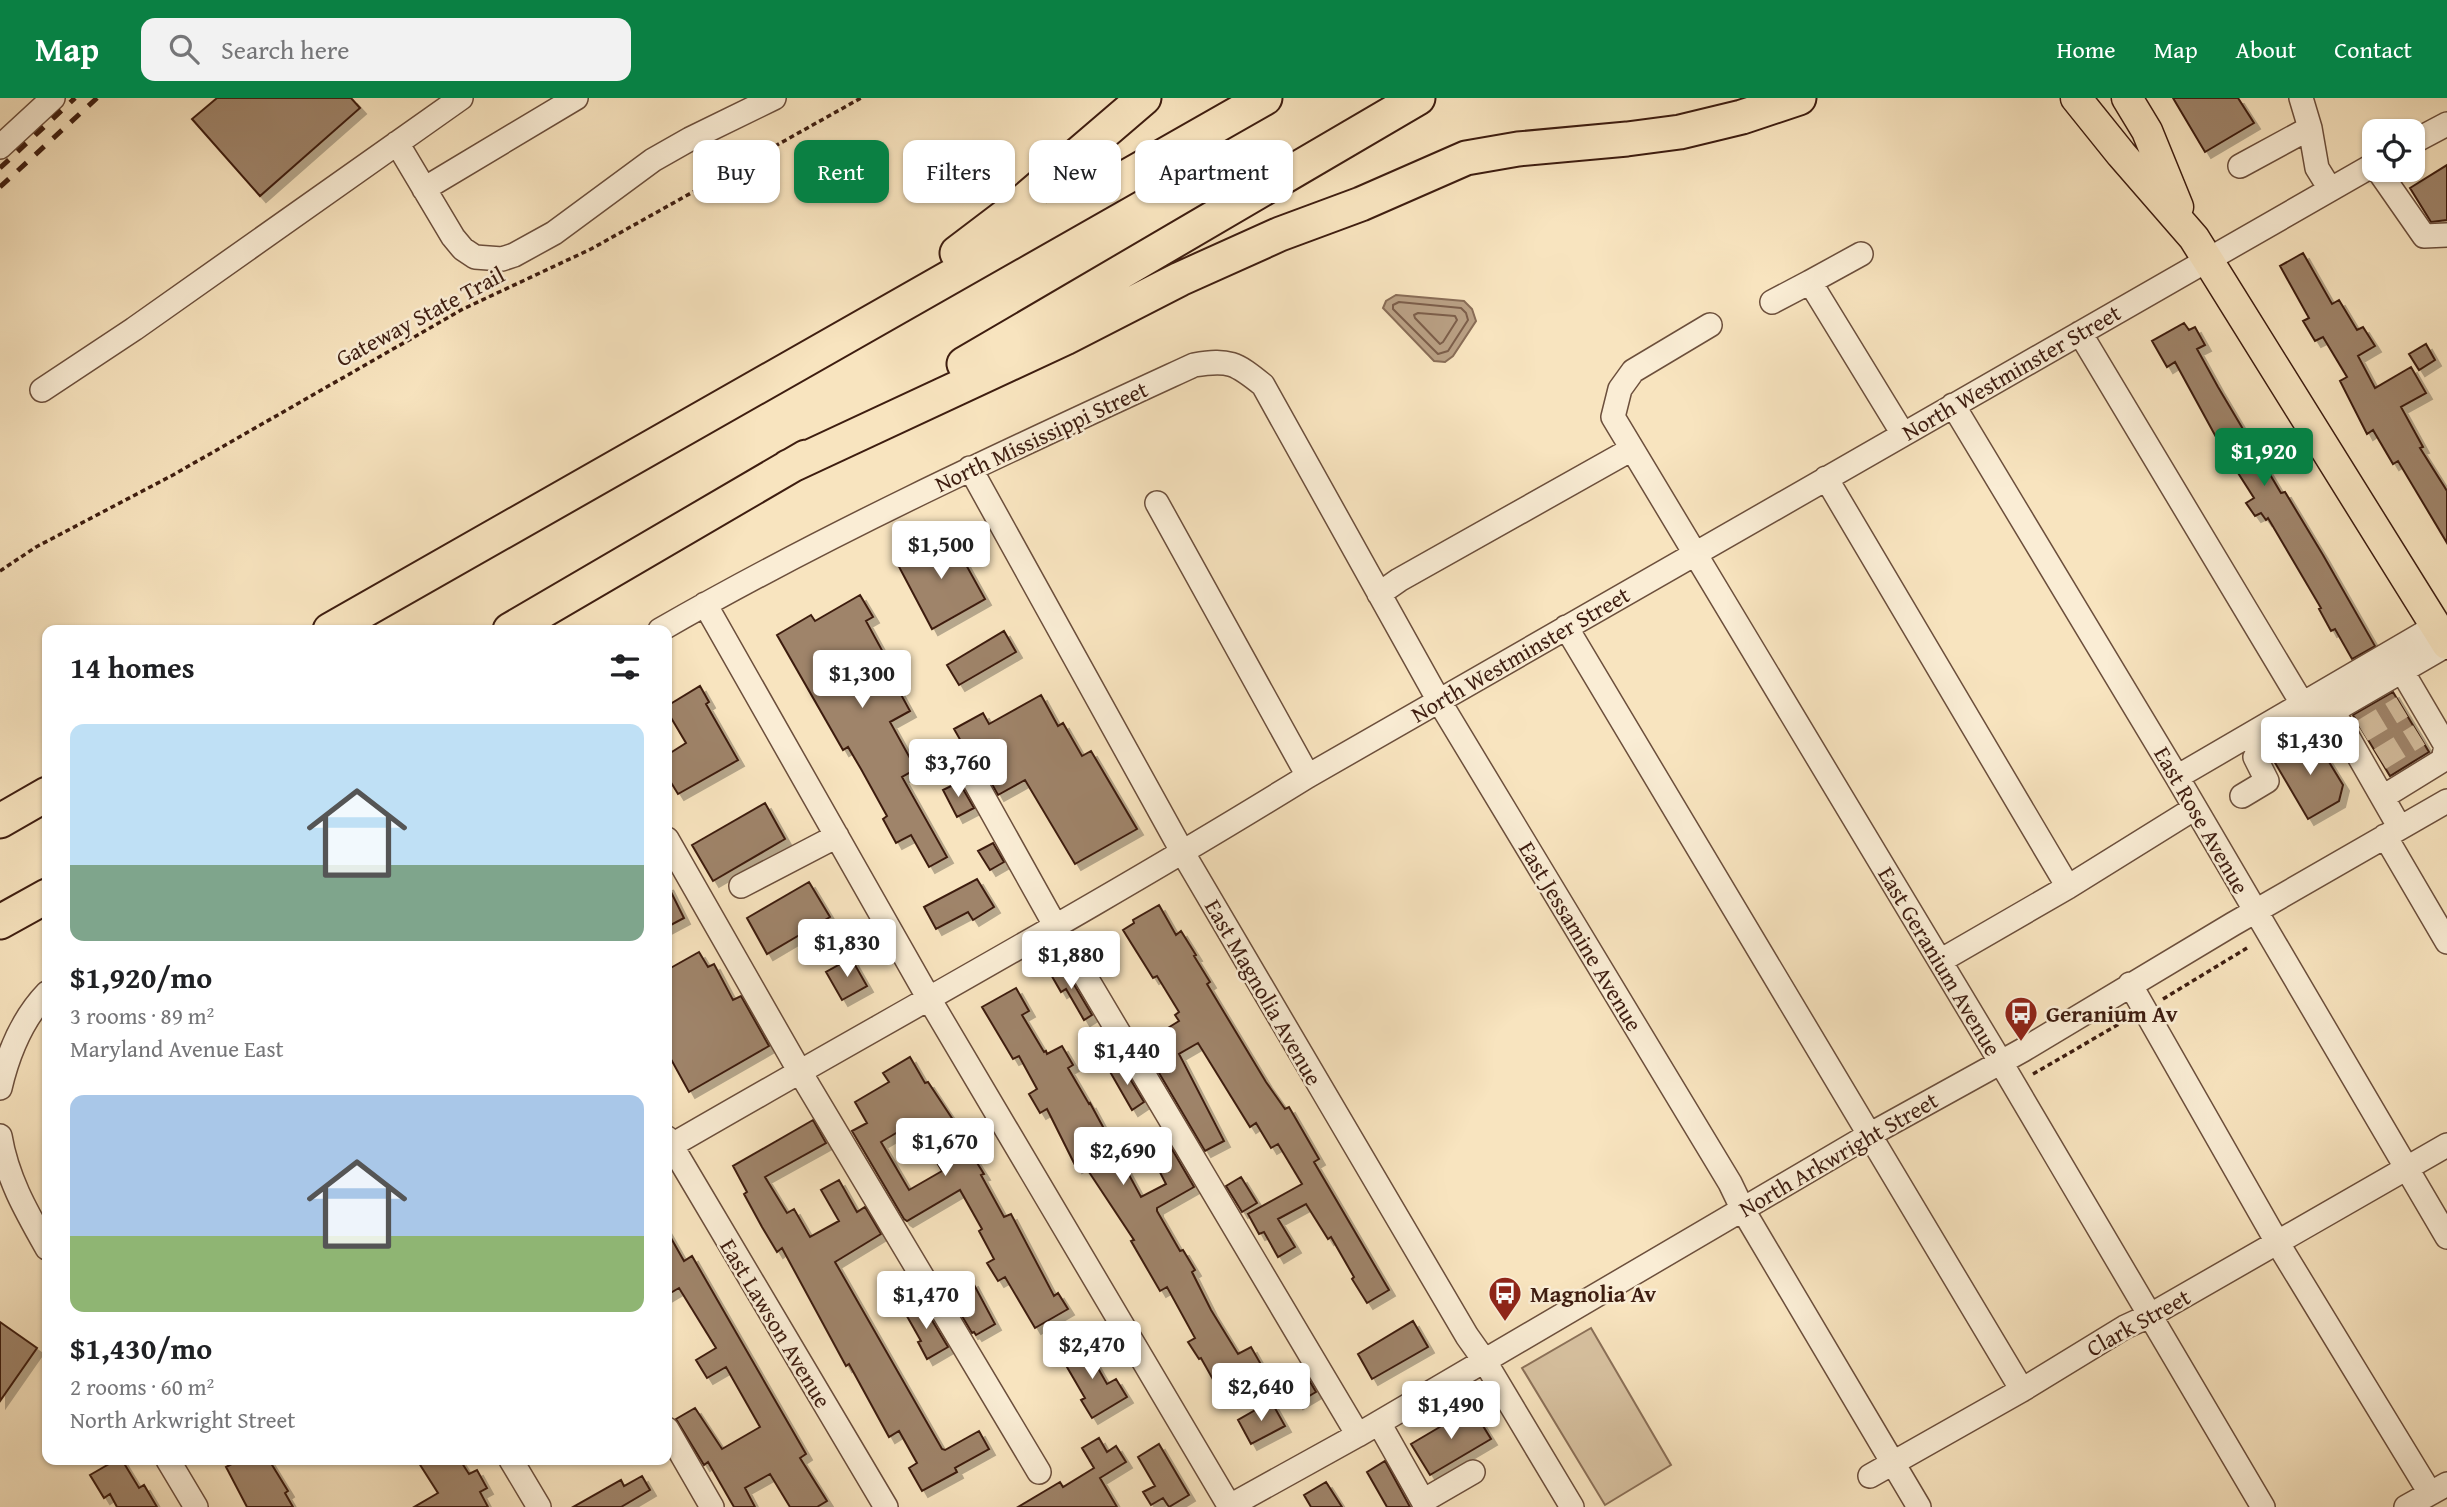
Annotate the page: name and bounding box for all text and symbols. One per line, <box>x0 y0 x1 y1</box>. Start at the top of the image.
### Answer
search box <box>141 18 631 81</box>
text: Map <box>35 25 99 73</box>
icon: search <box>165 30 203 68</box>
text: Search here <box>221 30 349 69</box>
text: Home <box>2057 32 2116 67</box>
text: Map <box>2154 32 2198 67</box>
text: About <box>2236 32 2296 67</box>
text: Contact <box>2334 32 2412 67</box>
map controls <box>2362 119 2425 182</box>
button: locate <box>2362 119 2425 182</box>
chip: Buy <box>693 140 780 203</box>
chip: Rent <box>794 140 889 203</box>
chip: Filters <box>903 140 1015 203</box>
chip: New <box>1029 140 1121 203</box>
chip: Apartment <box>1135 140 1293 203</box>
street label: Gateway State Trail <box>330 258 510 374</box>
street label: North Westminster Street <box>1895 296 2127 448</box>
street label: North Mississippi Street <box>929 372 1153 500</box>
pin: $1,920 <box>2207 428 2321 488</box>
text: $1,920 <box>2231 434 2297 467</box>
pin: $1,500 <box>884 522 998 581</box>
text: $1,500 <box>908 527 974 560</box>
street label: North Westminster Street <box>1404 578 1636 730</box>
text: 14 homes <box>70 645 195 689</box>
icon: filters <box>606 648 644 686</box>
pin: $1,300 <box>805 650 919 710</box>
text: $1,300 <box>829 656 895 689</box>
pin: $1,430 <box>2253 718 2367 777</box>
text: $1,430 <box>2277 723 2343 756</box>
pin: $3,760 <box>901 740 1015 799</box>
street label: East Rose Avenue <box>2146 740 2258 900</box>
text: $3,760 <box>925 745 991 778</box>
icon: home <box>294 770 420 896</box>
street label: East Jessamine Avenue <box>1511 835 1651 1037</box>
street label: East Geranium Avenue <box>1870 860 2010 1062</box>
street label: East Magnolia Avenue <box>1197 893 1331 1091</box>
pin: $1,830 <box>790 920 904 979</box>
text: $1,830 <box>814 925 880 958</box>
pin: $1,880 <box>1014 932 1128 991</box>
text: $1,880 <box>1038 937 1104 970</box>
text: $1,920/mo <box>70 955 212 999</box>
bus stop icon: Geranium Av <box>2002 994 2040 1043</box>
place label: Geranium Av <box>2046 997 2178 1030</box>
text: 3 rooms · 89 m² <box>70 999 214 1032</box>
pin: $1,440 <box>1070 1028 1184 1087</box>
text: Maryland Avenue East <box>70 1032 284 1065</box>
text: $1,440 <box>1094 1033 1160 1066</box>
street label: North Arkwright Street <box>1732 1083 1944 1225</box>
pin: $1,670 <box>888 1118 1002 1178</box>
text: $1,670 <box>912 1124 978 1157</box>
pin: $2,690 <box>1066 1128 1180 1187</box>
text: $2,690 <box>1090 1133 1156 1166</box>
icon: home <box>294 1141 420 1267</box>
street label: East Lawson Avenue <box>712 1232 840 1414</box>
pin: $1,470 <box>869 1272 983 1331</box>
bus stop icon: Magnolia Av <box>1486 1274 1524 1323</box>
text: $1,470 <box>893 1277 959 1310</box>
place label: Magnolia Av <box>1530 1277 1656 1310</box>
street label: Clark Street <box>2080 1280 2196 1364</box>
pin: $2,470 <box>1035 1322 1149 1381</box>
text: $1,430/mo <box>70 1326 212 1370</box>
text: $2,470 <box>1059 1327 1125 1360</box>
pin: $2,640 <box>1204 1364 1318 1423</box>
text: $2,640 <box>1228 1369 1294 1402</box>
text: 2 rooms · 60 m² <box>70 1370 214 1403</box>
pin: $1,490 <box>1394 1382 1508 1441</box>
text: $1,490 <box>1418 1387 1484 1420</box>
text: North Arkwright Street <box>70 1403 295 1436</box>

